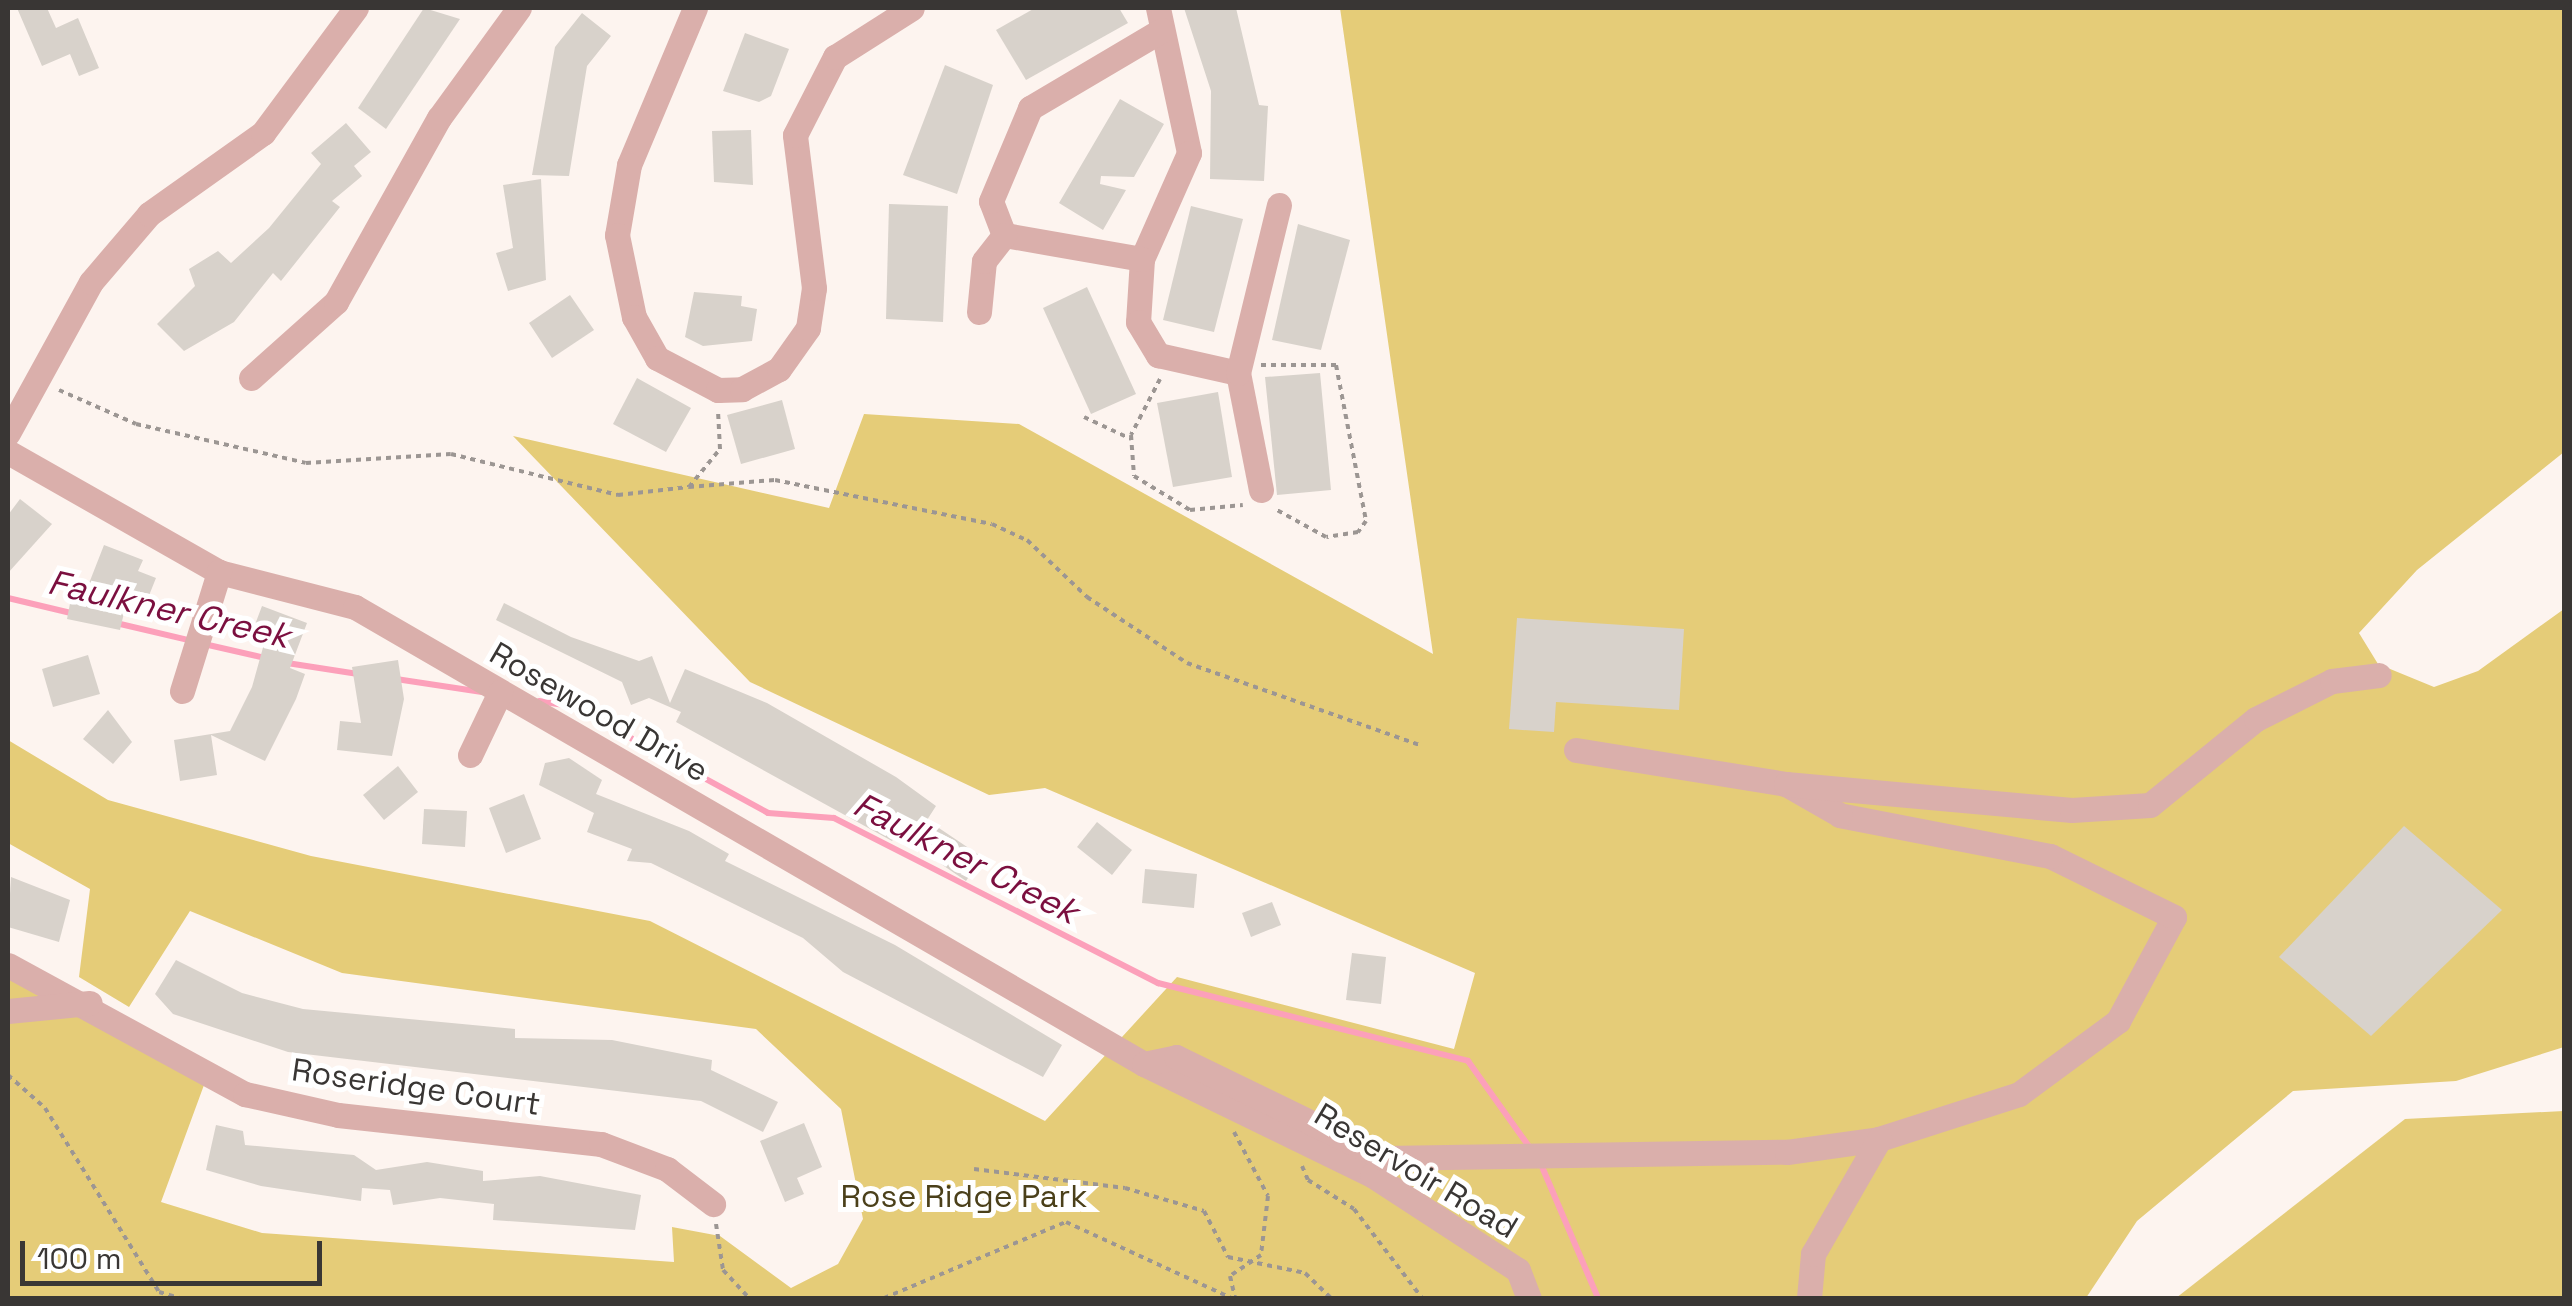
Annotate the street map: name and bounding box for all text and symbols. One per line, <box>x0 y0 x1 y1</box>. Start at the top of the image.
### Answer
water label: Faulkner Creek <box>44 561 294 657</box>
street label: Rosewood Drive <box>483 634 715 790</box>
water label: Faulkner Creek <box>847 783 1085 933</box>
street label: Roseridge Court <box>289 1051 543 1123</box>
street label: Reservoir Road <box>1308 1095 1524 1247</box>
park label: Rose Ridge Park <box>841 1177 1087 1215</box>
scale bar <box>25 1221 328 1283</box>
text: 100 m <box>37 1239 122 1278</box>

